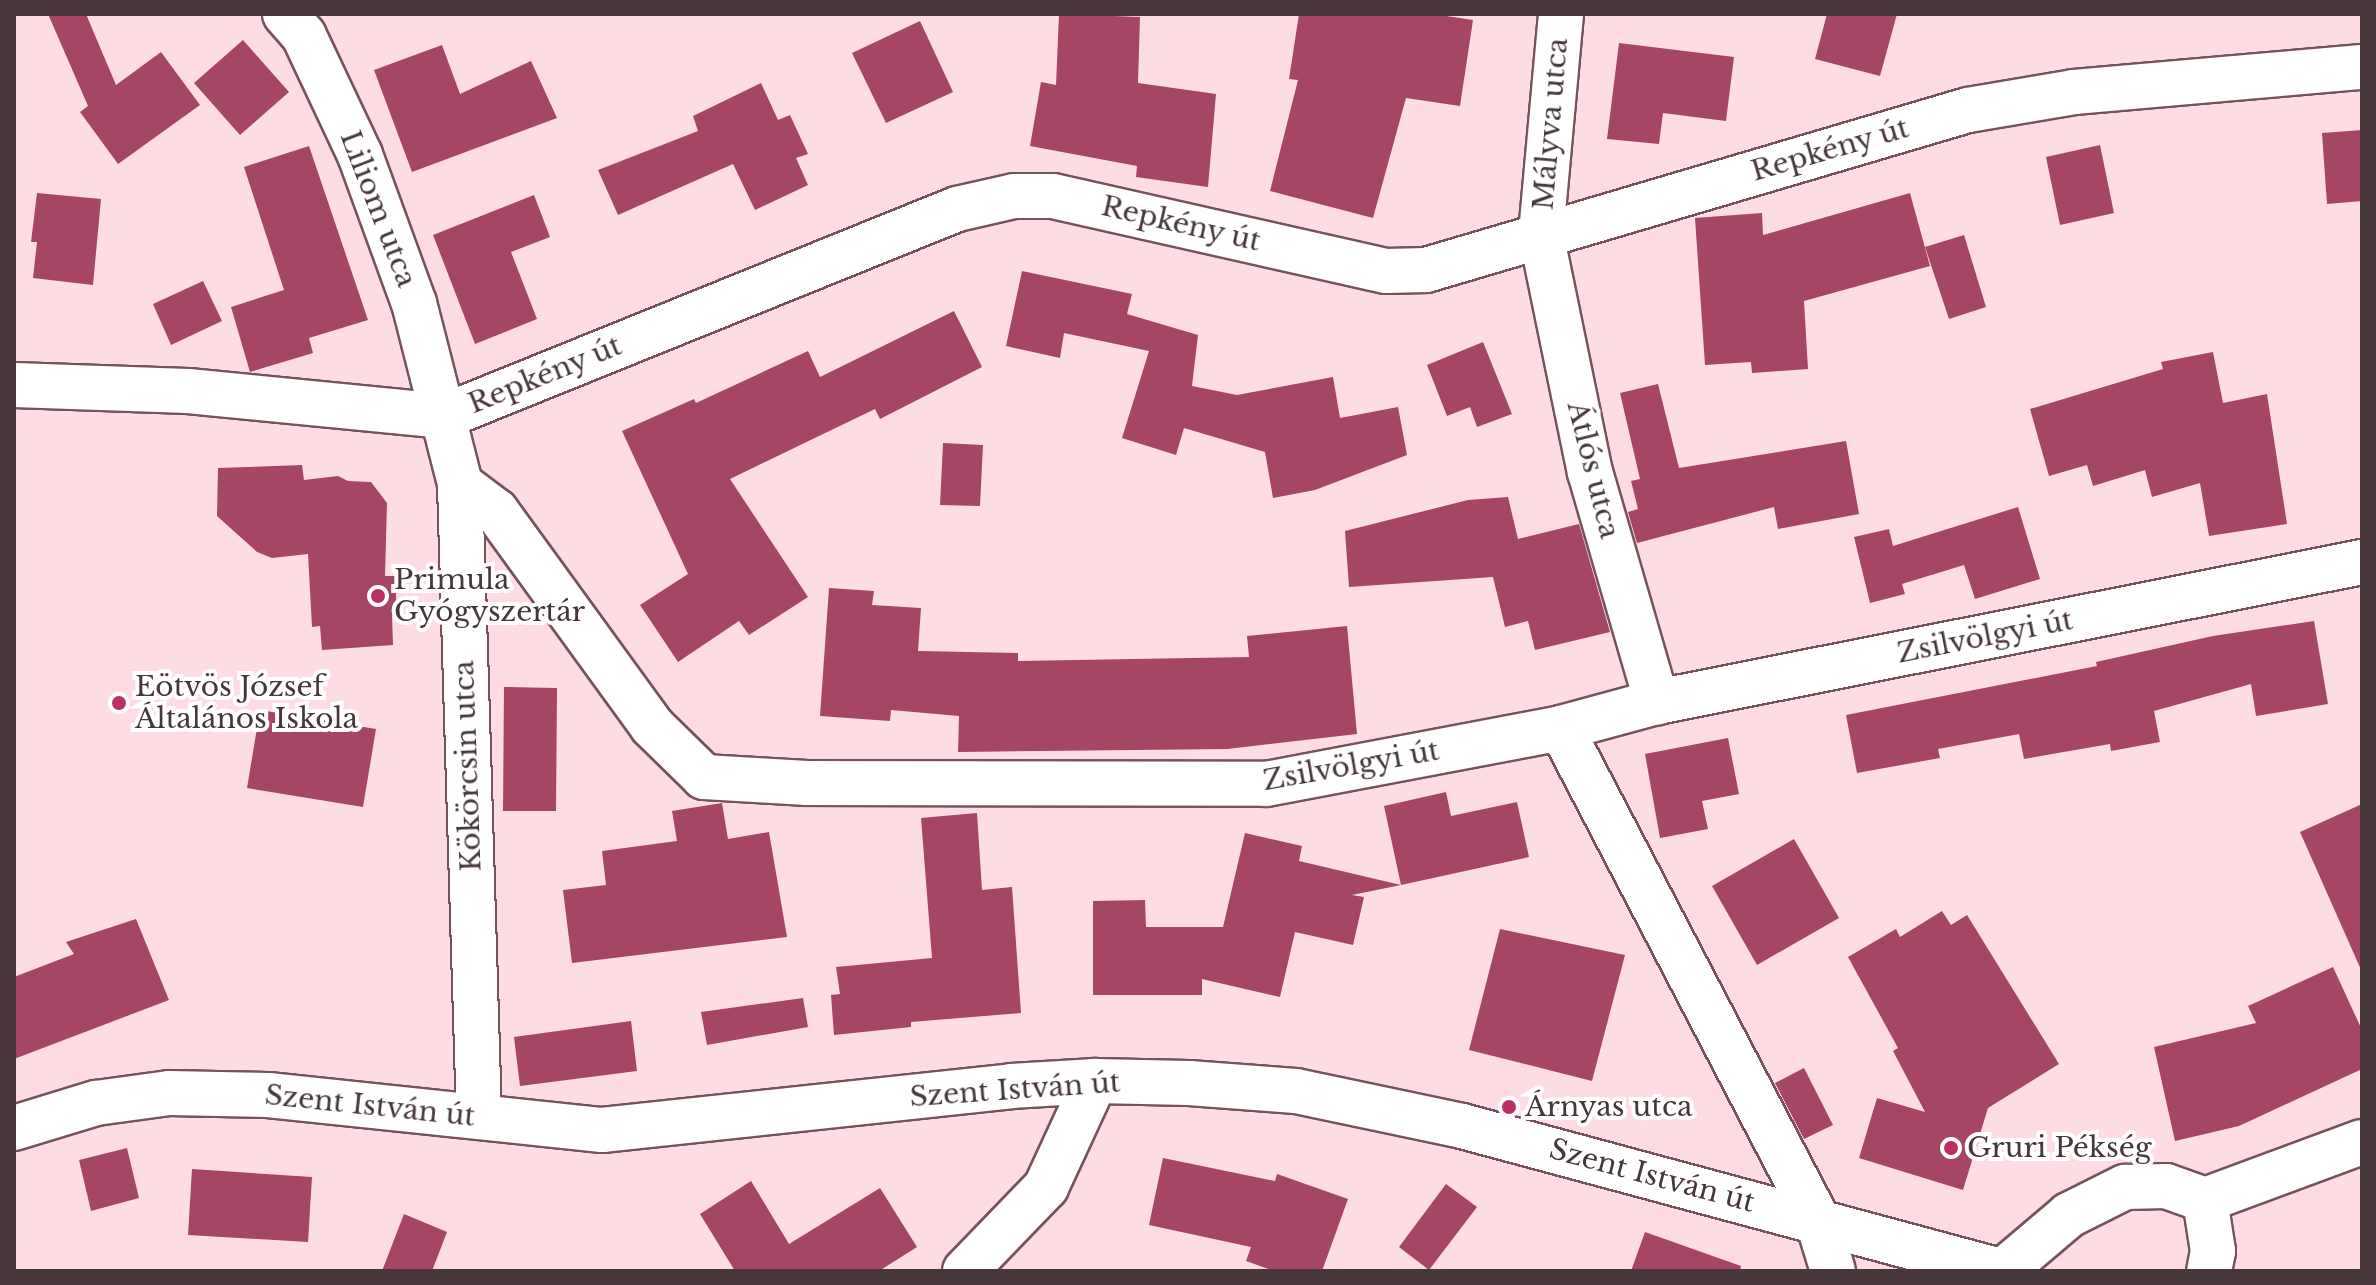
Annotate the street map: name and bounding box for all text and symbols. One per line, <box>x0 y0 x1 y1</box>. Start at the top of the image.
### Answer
street label: Mályva utca <box>1527 36 1575 212</box>
street label: Repkény út <box>1747 111 1913 189</box>
street label: Liliom utca <box>333 126 423 292</box>
street label: Repkény út <box>1098 189 1264 259</box>
street label: Repkény út <box>463 329 627 421</box>
street label: Átlós utca <box>1560 398 1626 542</box>
place label: Primula Gyógyszertár <box>394 563 585 629</box>
marker: Primula Gyógyszertár <box>369 587 387 605</box>
street label: Zsilvölgyi út <box>1894 604 2076 670</box>
street label: Kökörcsin utca <box>448 660 488 872</box>
place label: Eötvös József Általános Iskola <box>135 670 358 736</box>
marker: Eötvös József Általános Iskola <box>110 694 128 712</box>
street label: Zsilvölgyi út <box>1260 734 1442 798</box>
street label: Szent István út <box>909 1066 1121 1114</box>
street label: Szent István út <box>263 1078 477 1134</box>
place label: Árnyas utca <box>1525 1090 1692 1124</box>
marker: Árnyas utca <box>1500 1098 1518 1116</box>
place label: Gruri Pékség <box>1967 1131 2152 1165</box>
street label: Szent István út <box>1546 1132 1758 1220</box>
marker: Gruri Pékség <box>1942 1139 1960 1157</box>

